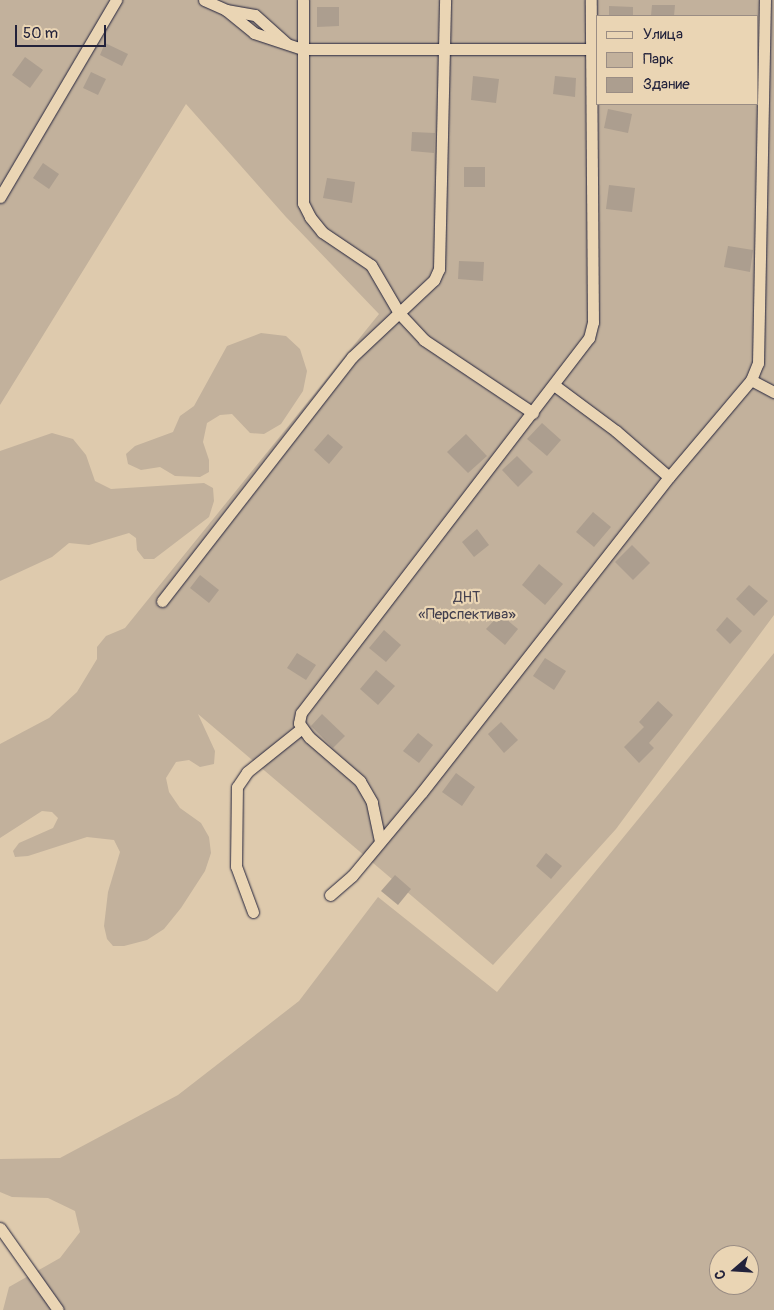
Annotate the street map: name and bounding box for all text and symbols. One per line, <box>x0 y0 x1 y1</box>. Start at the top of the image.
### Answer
scale bar <box>18 15 109 47</box>
legend <box>596 15 759 105</box>
text: 50 m <box>23 24 58 43</box>
text: Улица <box>643 25 683 44</box>
text: Парк <box>643 50 674 69</box>
text: Здание <box>643 75 690 94</box>
park label: ДНТ «Перспектива» <box>418 588 516 623</box>
north arrow <box>709 1245 759 1295</box>
text: С <box>711 1268 730 1282</box>

